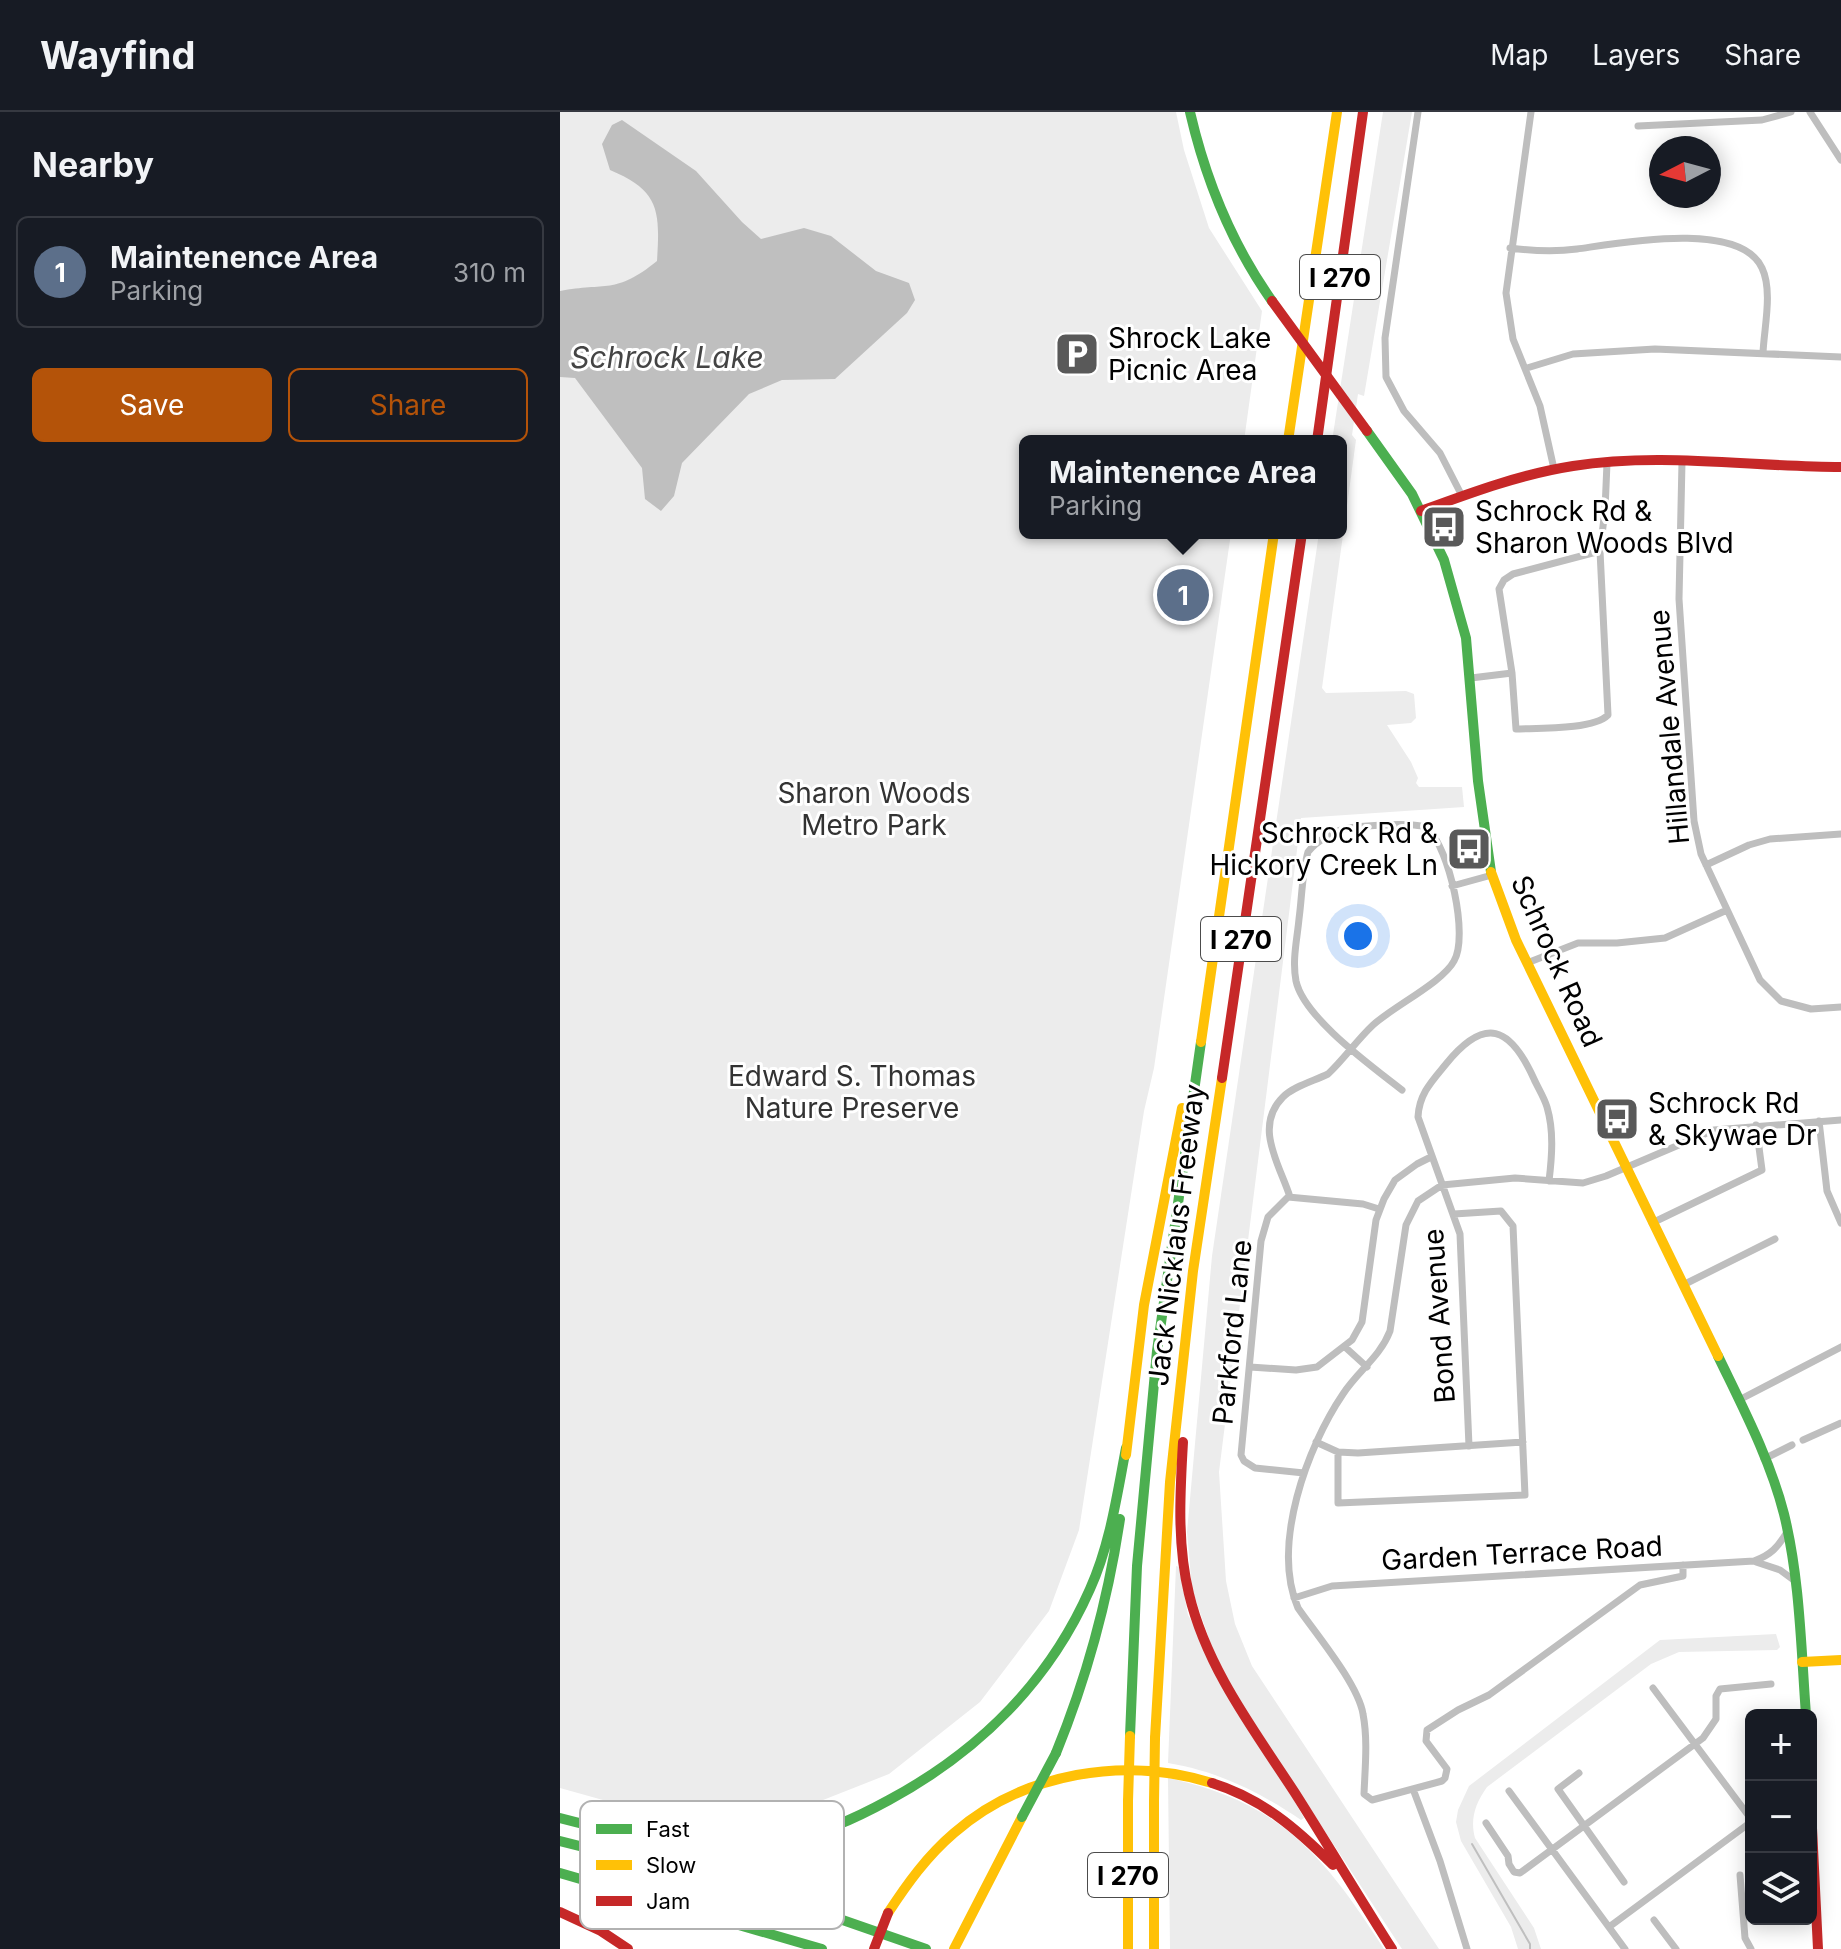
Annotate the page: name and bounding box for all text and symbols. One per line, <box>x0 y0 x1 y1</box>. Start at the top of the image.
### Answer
text: Wayfind <box>40 32 195 78</box>
text: Map <box>1490 38 1548 72</box>
text: Layers <box>1592 38 1680 72</box>
text: Share <box>1724 38 1801 72</box>
north arrow <box>1649 136 1721 208</box>
text: Nearby <box>32 144 154 185</box>
text: Maintenence Area <box>110 239 378 275</box>
road number: I 270 <box>1300 255 1380 299</box>
text: 1 <box>54 257 66 288</box>
text: 310 m <box>453 257 526 288</box>
text: Parking <box>110 275 203 306</box>
place label: Shrock Lake Picnic Area <box>1108 321 1271 387</box>
parking icon: Shrock Lake Picnic Area <box>1053 330 1101 378</box>
water label: Schrock Lake <box>570 339 764 375</box>
button: Save <box>32 368 272 442</box>
button: Share <box>288 368 528 442</box>
popup <box>1019 435 1347 539</box>
text: Maintenence Area <box>1049 454 1317 490</box>
text: Parking <box>1049 490 1142 521</box>
place label: Schrock Rd & Sharon Woods Blvd <box>1475 494 1734 560</box>
bus stop icon: Schrock Rd & Sharon Woods Blvd <box>1420 503 1468 551</box>
pin: 1 <box>1157 565 1209 625</box>
street label: Hillandale Avenue <box>1642 608 1696 846</box>
park label: Sharon Woods Metro Park <box>777 776 971 842</box>
place label: Schrock Rd & Hickory Creek Ln <box>1210 816 1438 882</box>
bus stop icon: Schrock Rd & Hickory Creek Ln <box>1445 825 1493 873</box>
street label: Schrock Road <box>1504 870 1610 1052</box>
your location <box>1338 916 1378 956</box>
road number: I 270 <box>1201 917 1281 961</box>
park label: Edward S. Thomas Nature Preserve <box>728 1059 976 1125</box>
street label: Jack Nicklaus Freeway <box>1141 1082 1211 1388</box>
place label: Schrock Rd & Skywae Dr <box>1648 1086 1817 1152</box>
bus stop icon: Schrock Rd & Skywae Dr <box>1593 1095 1641 1143</box>
street label: Bond Avenue <box>1416 1228 1462 1404</box>
street label: Parkford Lane <box>1205 1238 1259 1426</box>
street label: Garden Terrace Road <box>1380 1529 1664 1577</box>
map controls <box>1745 1709 1817 1925</box>
button: + <box>1745 1709 1817 1781</box>
button: − <box>1745 1781 1817 1853</box>
legend <box>580 1801 844 1929</box>
text: Fast <box>646 1816 690 1842</box>
text: Slow <box>646 1852 696 1878</box>
road number: I 270 <box>1088 1853 1168 1897</box>
button: layers <box>1745 1853 1817 1925</box>
text: Jam <box>646 1888 690 1914</box>

